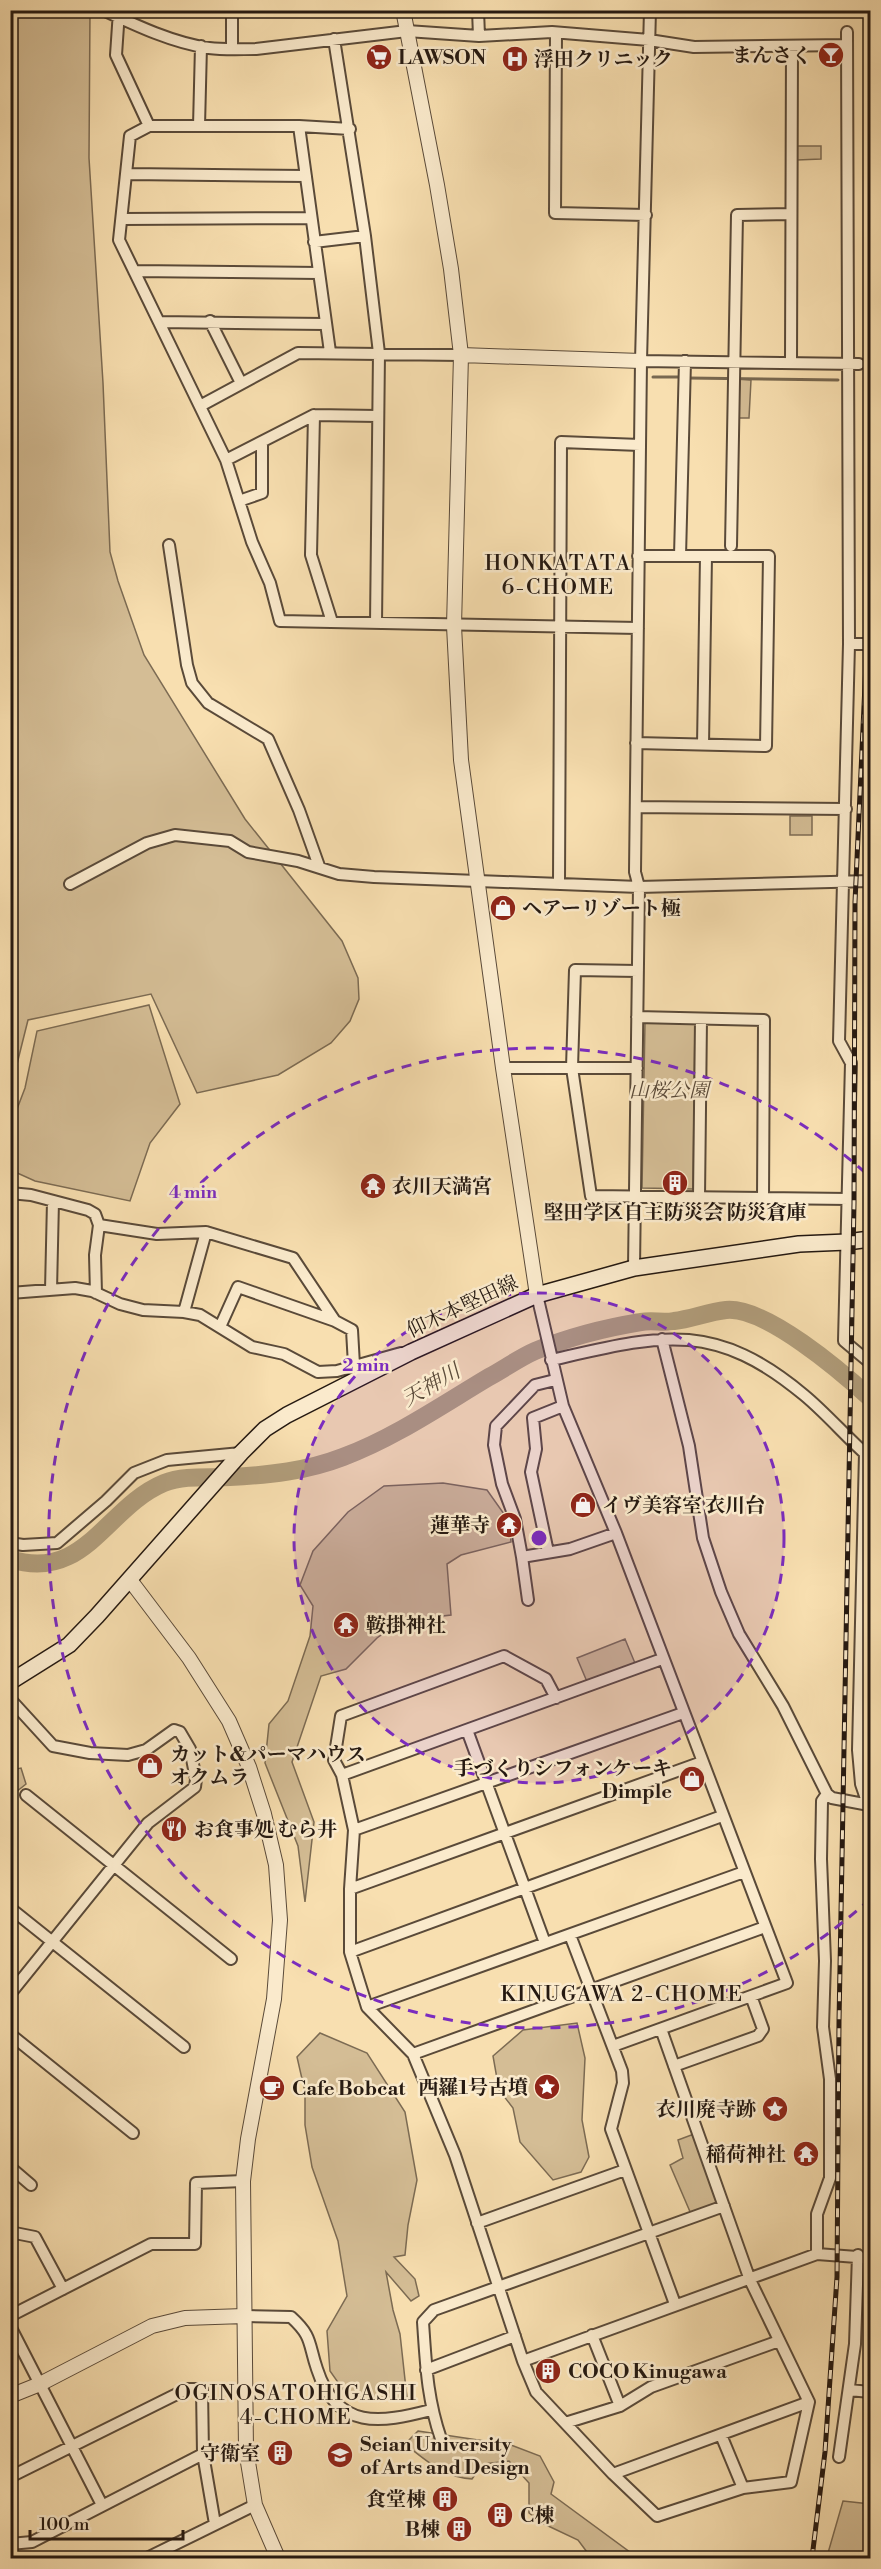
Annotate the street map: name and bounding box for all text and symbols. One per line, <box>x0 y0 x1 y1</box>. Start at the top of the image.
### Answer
bar icon: まんさく <box>816 40 846 70</box>
supermarket icon: LAWSON <box>364 42 394 72</box>
hospital icon: 浮田クリニック <box>500 44 530 74</box>
place label: まんさく <box>732 44 812 69</box>
place label: LAWSON <box>398 46 487 71</box>
place label: 浮田クリニック <box>534 48 673 73</box>
district label: HONKATATA 6-CHOME <box>484 551 632 601</box>
shop icon: ヘアーリゾート極 <box>488 893 518 923</box>
place label: ヘアーリゾート極 <box>522 897 681 922</box>
park label: 山桜公園 <box>629 1079 712 1104</box>
building icon: 堅田学区自主防災会 防災倉庫 <box>660 1168 690 1198</box>
temple icon: 衣川天満宮 <box>358 1171 388 1201</box>
place label: 衣川天満宮 <box>392 1175 492 1200</box>
text: 4 min <box>169 1181 217 1204</box>
place label: 堅田学区自主防災会 防災倉庫 <box>543 1201 807 1226</box>
street label: 仰木本堅田線 <box>403 1271 522 1344</box>
text: 2 min <box>342 1354 390 1377</box>
water label: 天神川 <box>398 1358 467 1413</box>
shop icon: イヴ美容室 衣川台 <box>568 1490 598 1520</box>
place label: イヴ美容室 衣川台 <box>602 1494 765 1519</box>
temple icon: 蓮華寺 <box>494 1510 524 1540</box>
place label: 蓮華寺 <box>430 1514 490 1539</box>
centre of rings <box>529 1528 549 1548</box>
temple icon: 鞍掛神社 <box>331 1610 361 1640</box>
place label: 鞍掛神社 <box>366 1614 446 1639</box>
place label: カット&パーマハウス オクムラ <box>170 1743 366 1791</box>
shop icon: カット&パーマハウス オクムラ <box>135 1751 165 1781</box>
place label: 手づくりシフォンケーキ Dimple <box>453 1757 672 1805</box>
shop icon: 手づくりシフォンケーキ Dimple <box>677 1764 707 1794</box>
restaurant icon: お食事処 むら井 <box>159 1814 189 1844</box>
place label: お食事処 むら井 <box>194 1818 337 1843</box>
district label: KINUGAWA 2-CHOME <box>500 1982 744 2008</box>
place icon: 西羅1号古墳 <box>532 2072 562 2102</box>
cafe icon: Cafe Bobcat <box>257 2073 287 2103</box>
place label: 西羅1号古墳 <box>418 2076 528 2101</box>
place label: Cafe Bobcat <box>292 2077 406 2102</box>
place icon: 衣川廃寺跡 <box>760 2094 790 2124</box>
place label: 衣川廃寺跡 <box>656 2098 756 2123</box>
temple icon: 稲荷神社 <box>791 2139 821 2169</box>
place label: 稲荷神社 <box>706 2143 786 2168</box>
building icon: COCO Kinugawa <box>533 2356 563 2386</box>
place label: COCO Kinugawa <box>568 2360 727 2385</box>
district label: OGINOSATOHIGASHI 4-CHOME <box>175 2381 418 2431</box>
place label: Seian University of Arts and Design <box>360 2433 530 2481</box>
building icon: 守衛室 <box>265 2438 295 2468</box>
school or university icon: Seian University of Arts and Design <box>325 2440 355 2470</box>
place label: 守衛室 <box>200 2442 260 2467</box>
building icon: 食堂棟 <box>430 2484 460 2514</box>
place label: 食堂棟 <box>366 2488 426 2513</box>
building icon: C棟 <box>485 2500 515 2530</box>
scale bar <box>30 2503 183 2541</box>
place label: C棟 <box>520 2504 554 2529</box>
text: 100 m <box>39 2513 90 2536</box>
building icon: B棟 <box>444 2514 474 2544</box>
place label: B棟 <box>405 2518 440 2543</box>

